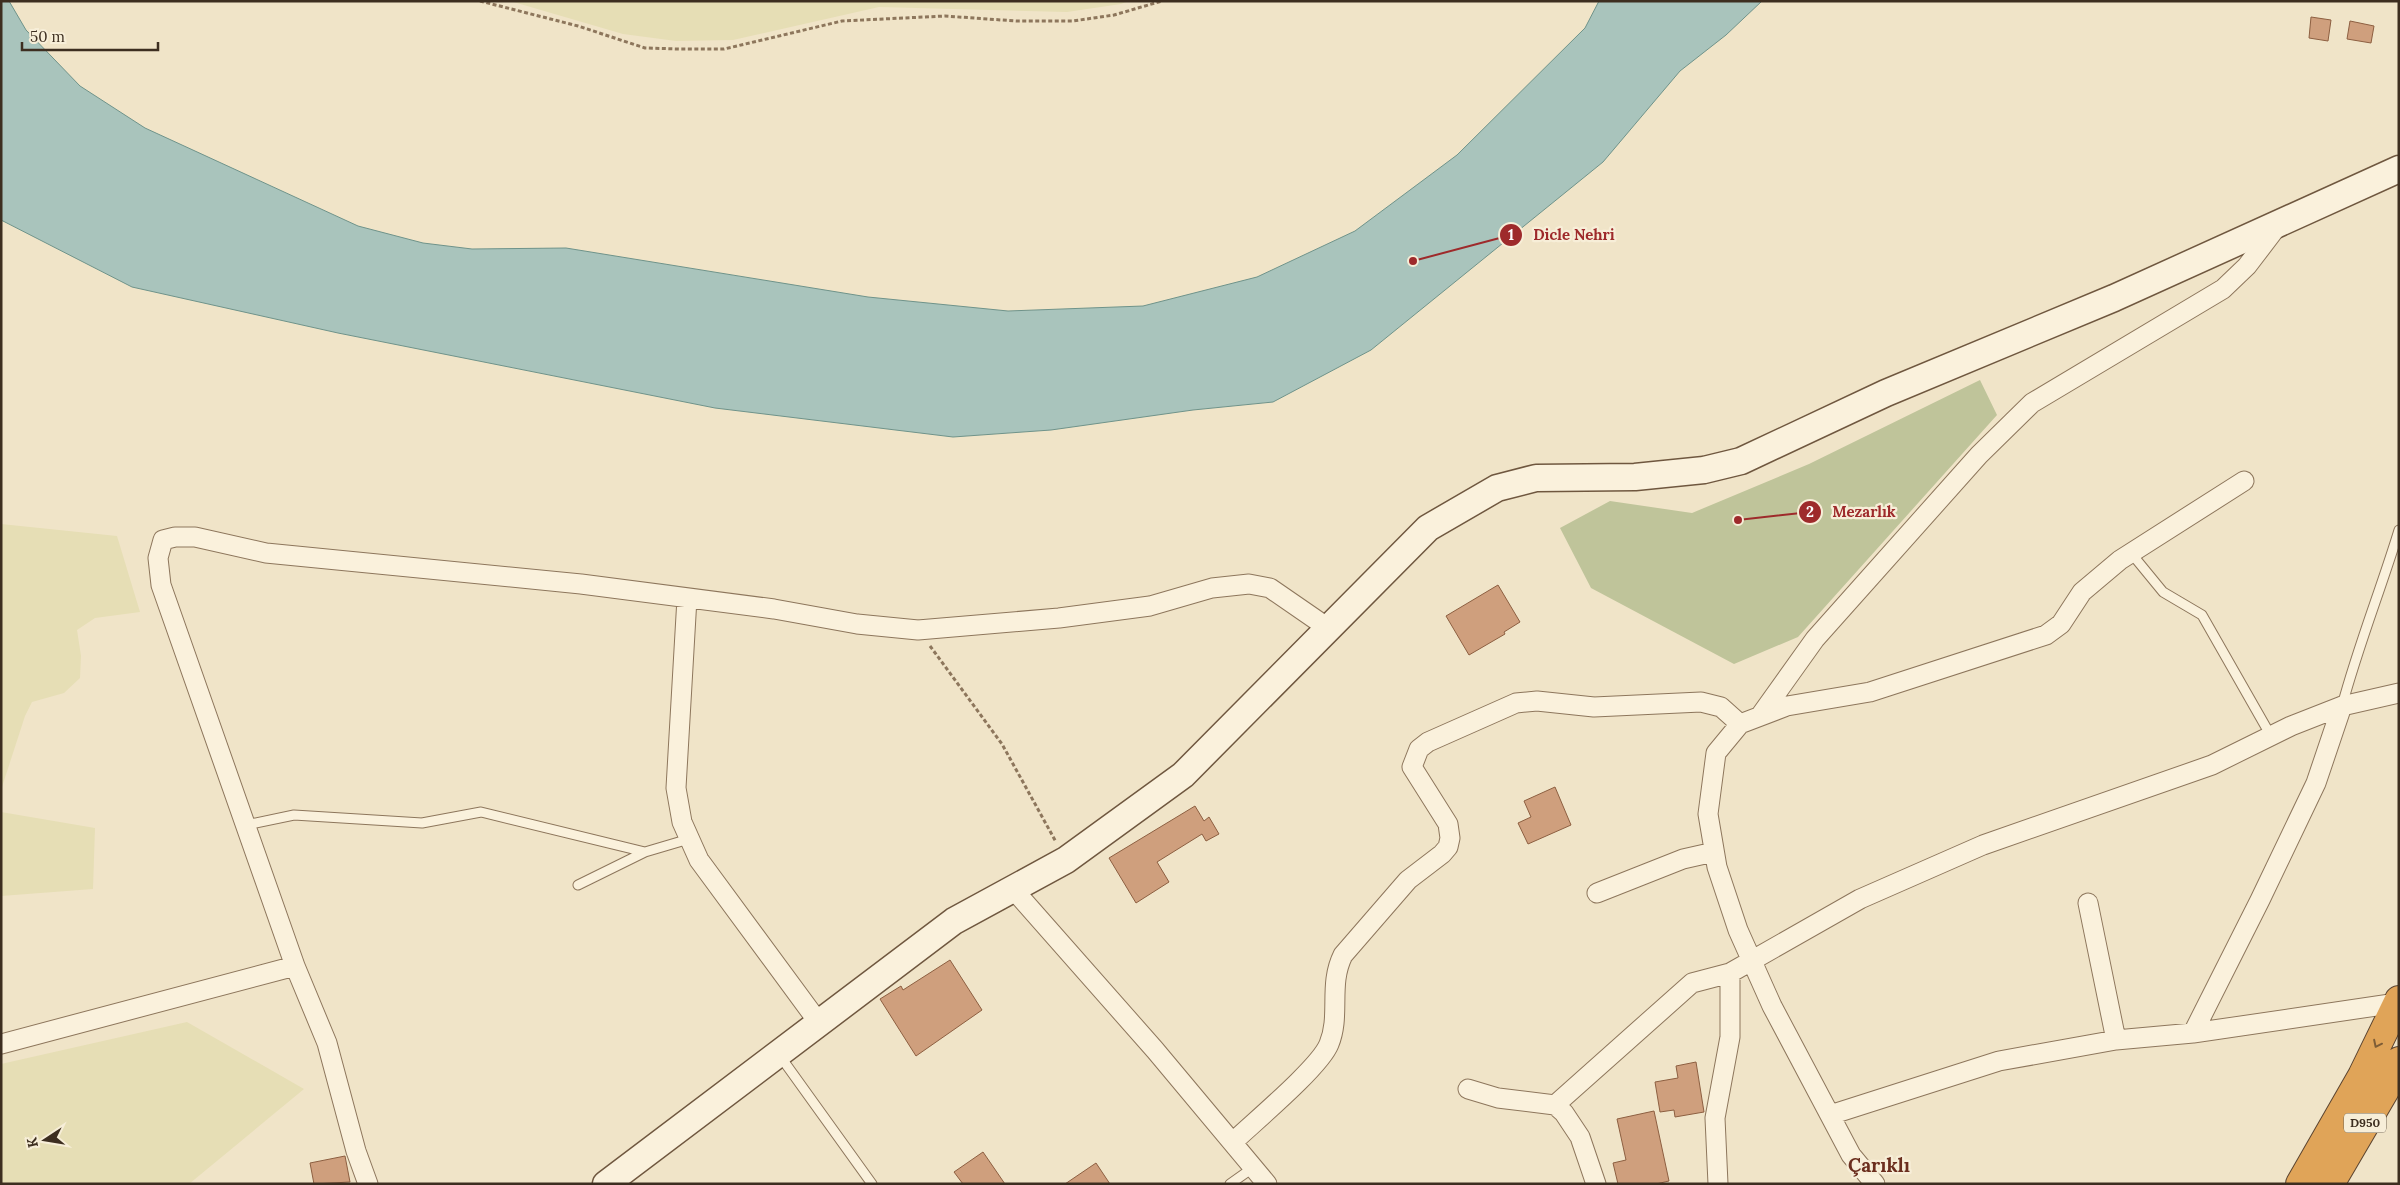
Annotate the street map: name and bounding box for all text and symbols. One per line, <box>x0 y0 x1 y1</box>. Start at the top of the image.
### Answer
scale bar <box>22 20 159 52</box>
text: 50 m <box>30 27 65 46</box>
callout: Dicle Nehri <box>1498 220 1625 250</box>
text: 1 <box>1508 225 1514 244</box>
text: Dicle Nehri <box>1533 225 1615 244</box>
callout: Mezarlık <box>1797 497 1905 527</box>
text: 2 <box>1806 502 1814 521</box>
text: Mezarlık <box>1832 502 1896 521</box>
one-way arrow <box>2373 1039 2383 1048</box>
road number: D950 <box>2344 1114 2386 1132</box>
north arrow <box>20 1115 70 1165</box>
text: K <box>22 1136 42 1149</box>
district label: Çarıklı <box>1848 1153 1910 1177</box>

